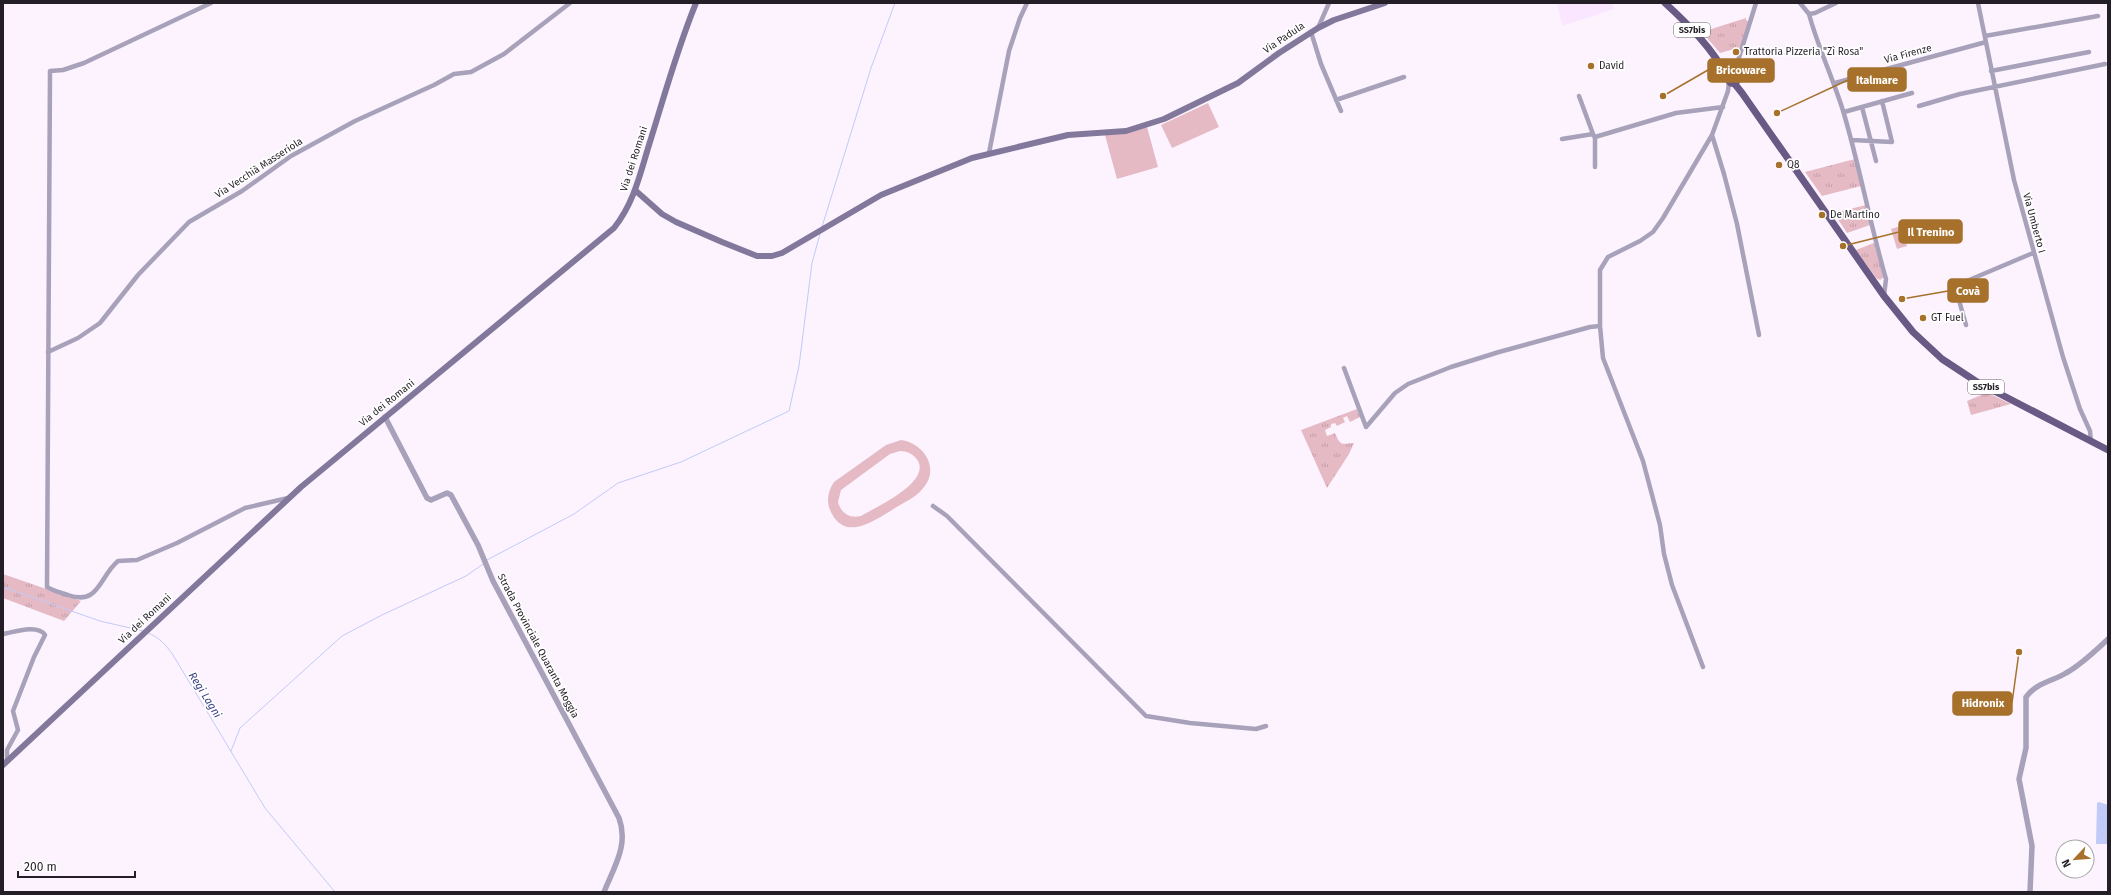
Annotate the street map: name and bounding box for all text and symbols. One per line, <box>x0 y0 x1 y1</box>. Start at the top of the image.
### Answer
street label: Via Padula <box>1261 20 1307 56</box>
road number: SS7bis <box>1674 23 1710 37</box>
street label: Via Firenze <box>1883 42 1933 66</box>
place label: Trattoria Pizzeria "Zì Rosa" <box>1744 45 1863 58</box>
marker: Trattoria Pizzeria "Zì Rosa" <box>1731 47 1741 57</box>
callout: Bricoware <box>1708 59 1774 82</box>
place label: David <box>1599 60 1624 72</box>
marker: David <box>1586 61 1596 71</box>
text: Bricoware <box>1716 64 1766 77</box>
callout: Italmare <box>1848 68 1906 91</box>
text: Italmare <box>1856 74 1898 87</box>
street label: Via dei Romani <box>618 125 650 193</box>
street label: Via Vecchià Masseriola <box>213 135 305 201</box>
place label: Q8 <box>1787 159 1800 171</box>
marker: Q8 <box>1774 160 1784 170</box>
street label: Via Umberto I <box>2020 192 2048 254</box>
place label: De Martino <box>1830 209 1880 221</box>
marker: De Martino <box>1817 210 1827 220</box>
callout: Il Trenino <box>1899 220 1962 243</box>
text: Il Trenino <box>1907 226 1955 239</box>
callout: Covà <box>1948 279 1988 302</box>
text: Covà <box>1956 285 1980 298</box>
place label: GT Fuel <box>1931 312 1964 324</box>
marker: GT Fuel <box>1918 313 1928 323</box>
street label: Via dei Romani <box>357 377 417 429</box>
road number: SS7bis <box>1968 380 2004 394</box>
street label: Strada Provinciale Quaranta Moggia <box>495 572 581 720</box>
street label: Via dei Romani <box>116 591 174 647</box>
water label: Regi Lagni <box>186 670 224 720</box>
callout: Hidronix <box>1953 692 2012 715</box>
text: Hidronix <box>1962 697 2005 710</box>
north arrow <box>2055 839 2095 879</box>
scale bar <box>18 853 135 879</box>
text: N <box>2059 857 2074 869</box>
text: 200 m <box>24 860 57 874</box>

